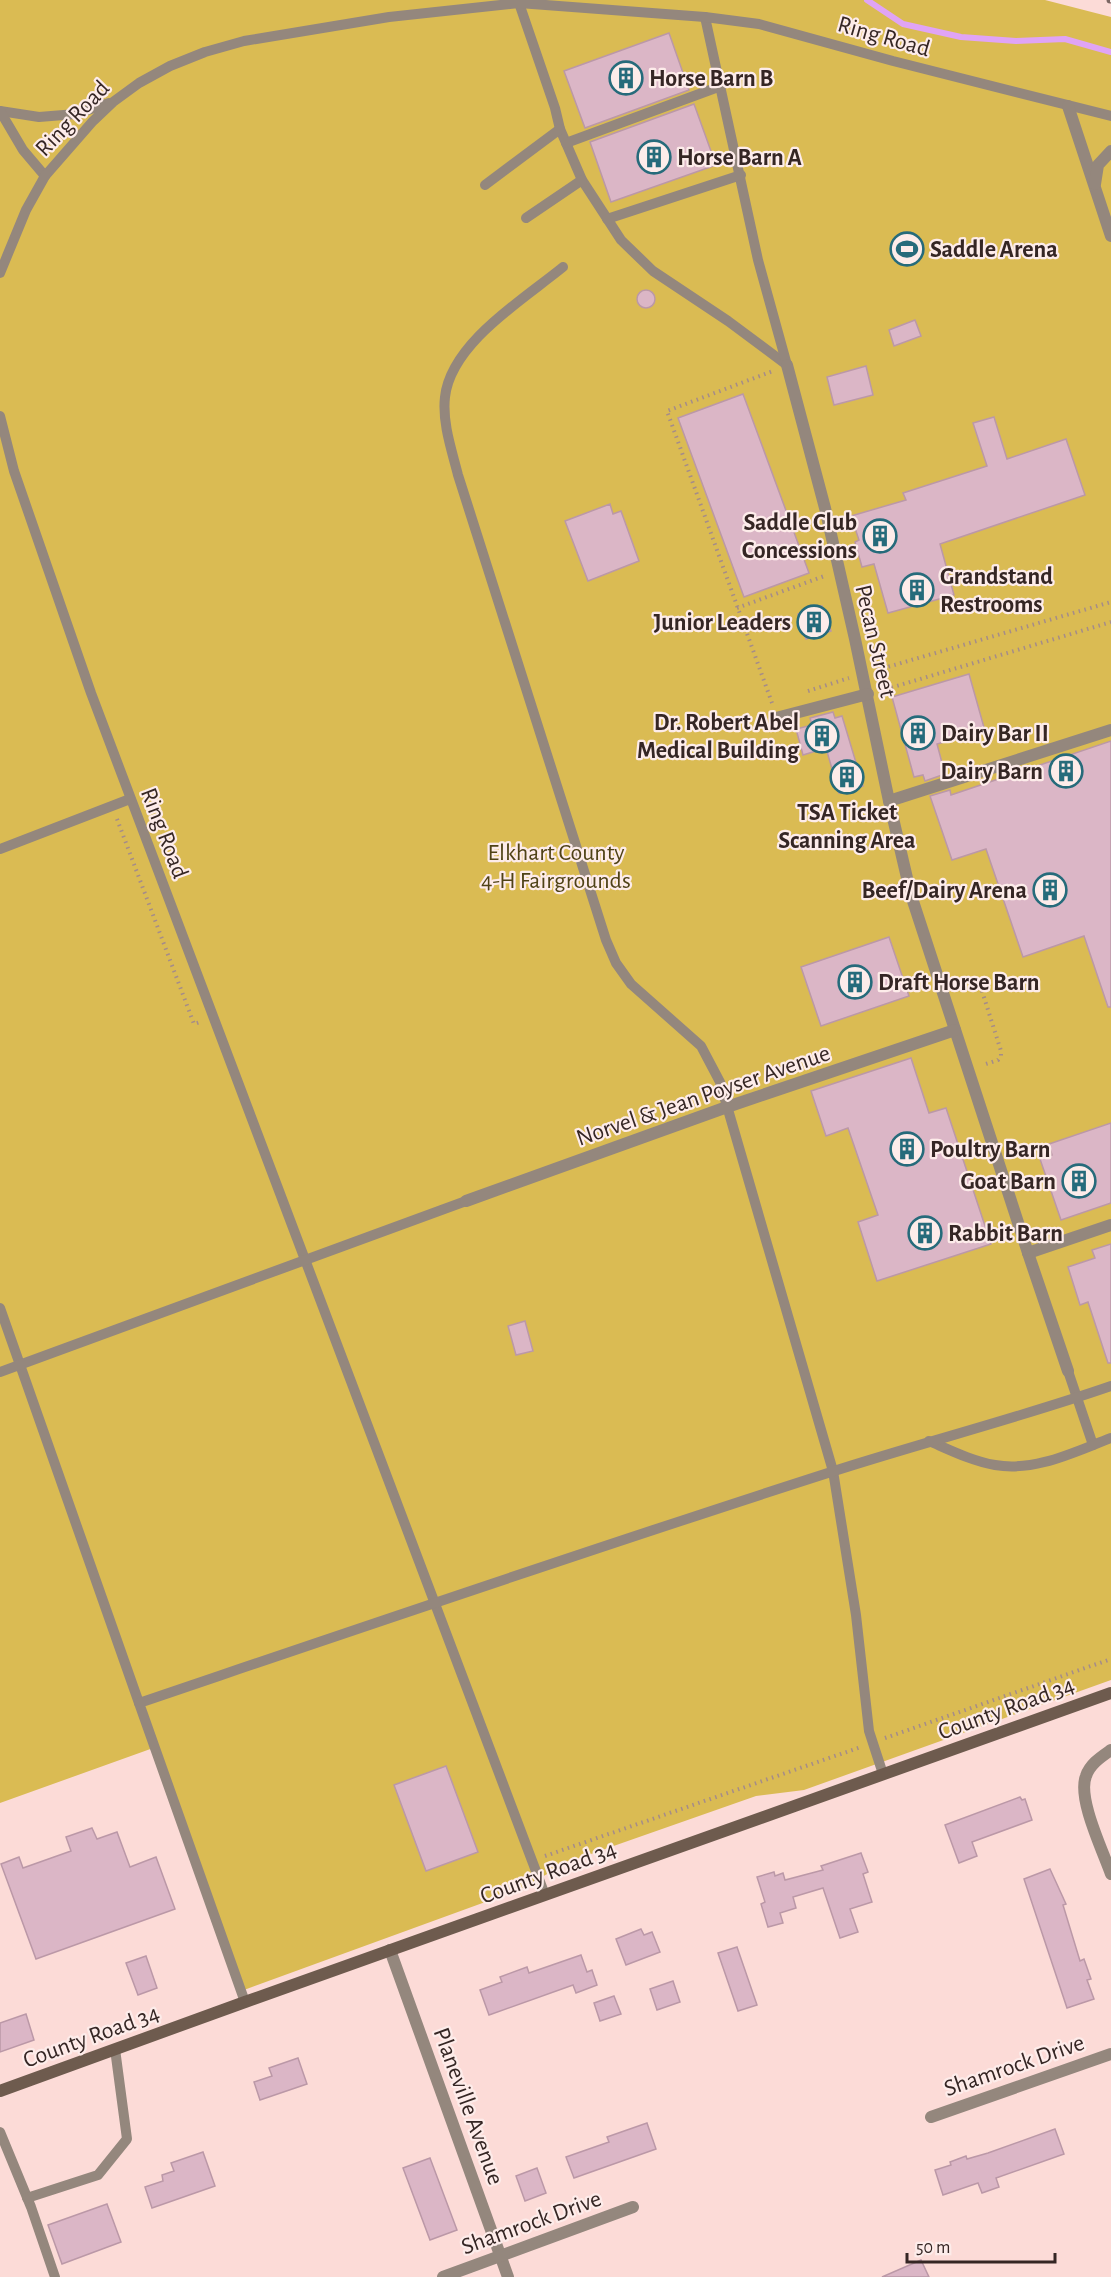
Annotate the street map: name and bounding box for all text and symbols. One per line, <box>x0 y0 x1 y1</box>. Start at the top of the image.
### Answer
street label: Ring Road <box>835 12 933 62</box>
building icon: Horse Barn B <box>608 60 644 96</box>
place label: Horse Barn B <box>649 67 773 91</box>
street label: Ring Road <box>31 76 114 161</box>
building icon: Horse Barn A <box>636 139 672 175</box>
place label: Horse Barn A <box>677 146 802 170</box>
sports icon: Saddle Arena <box>889 231 925 267</box>
place label: Saddle Arena <box>930 238 1058 262</box>
place label: Saddle Club Concessions <box>742 511 857 563</box>
building icon: Saddle Club Concessions <box>862 518 898 554</box>
place label: Grandstand Restrooms <box>940 565 1053 617</box>
building icon: Grandstand Restrooms <box>899 572 935 608</box>
street label: Pecan Street <box>850 582 900 700</box>
building icon: Junior Leaders <box>796 604 832 640</box>
place label: Junior Leaders <box>654 611 791 635</box>
place label: Dr. Robert Abel Medical Building <box>637 711 800 763</box>
building icon: Dairy Bar II <box>900 715 936 751</box>
building icon: Dr. Robert Abel Medical Building <box>804 718 840 754</box>
place label: Dairy Bar II <box>941 722 1049 746</box>
building icon: Dairy Barn <box>1048 753 1084 789</box>
building icon: TSA Ticket Scanning Area <box>829 759 865 795</box>
place label: Dairy Barn <box>940 760 1043 784</box>
street label: Ring Road <box>136 785 192 882</box>
place label: TSA Ticket Scanning Area <box>778 801 916 853</box>
park label: Elkhart County 4-H Fairgrounds <box>481 841 631 893</box>
building icon: Beef/Dairy Arena <box>1032 872 1068 908</box>
place label: Beef/Dairy Arena <box>861 879 1027 903</box>
building icon: Draft Horse Barn <box>837 964 873 1000</box>
place label: Draft Horse Barn <box>878 971 1039 995</box>
street label: Norvel & Jean Poyser Avenue <box>573 1041 833 1151</box>
building icon: Poultry Barn <box>889 1131 925 1167</box>
place label: Poultry Barn <box>930 1138 1051 1162</box>
building icon: Goat Barn <box>1061 1163 1097 1199</box>
place label: Goat Barn <box>961 1170 1056 1194</box>
building icon: Rabbit Barn <box>907 1215 943 1251</box>
place label: Rabbit Barn <box>948 1222 1063 1246</box>
street label: County Road 34 <box>935 1673 1078 1745</box>
street label: County Road 34 <box>477 1837 620 1909</box>
street label: County Road 34 <box>20 2001 163 2073</box>
street label: Planeville Avenue <box>428 2024 508 2188</box>
street label: Shamrock Drive <box>941 2031 1088 2101</box>
street label: Shamrock Drive <box>458 2187 604 2259</box>
scale bar <box>907 2226 1056 2264</box>
text: 50 m <box>916 2239 950 2257</box>

